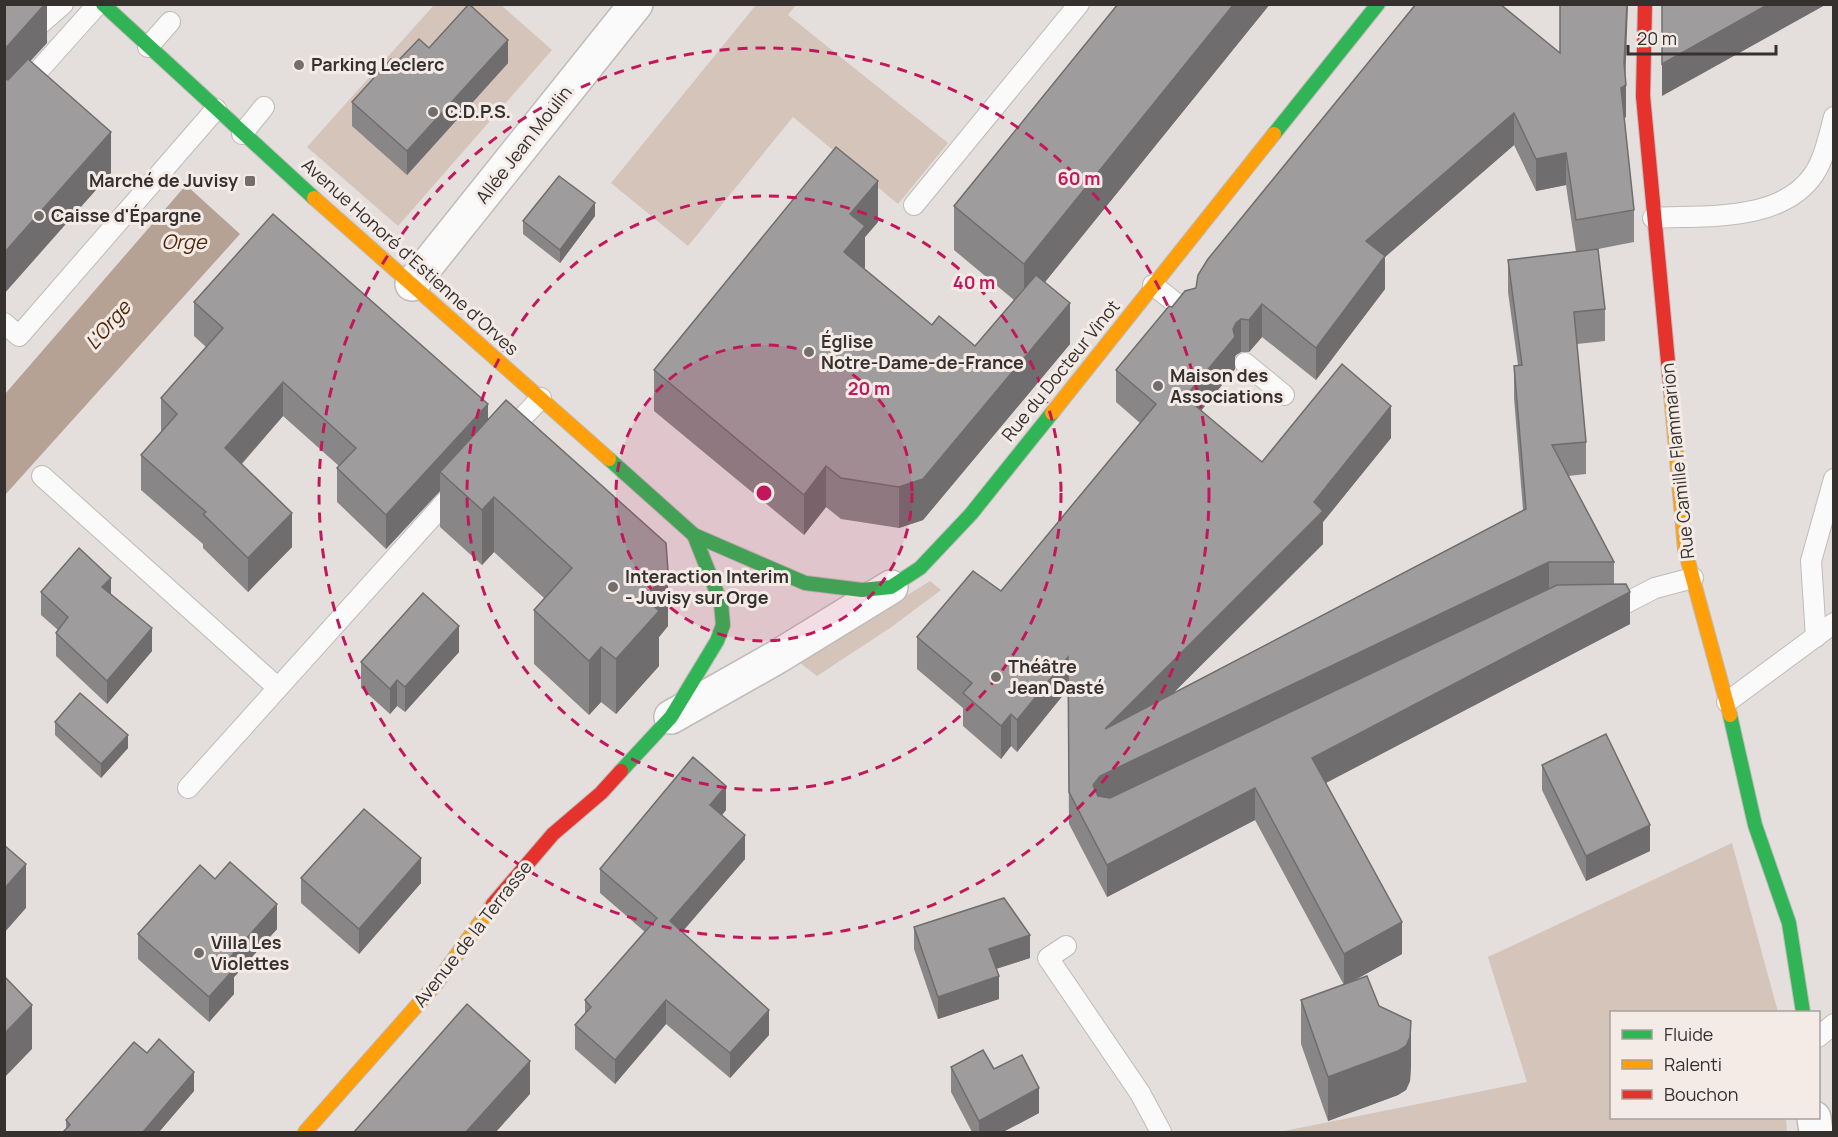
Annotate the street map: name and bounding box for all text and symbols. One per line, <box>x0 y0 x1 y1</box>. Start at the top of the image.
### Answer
scale bar <box>1628 18 1776 56</box>
text: 20 m <box>1637 26 1677 50</box>
place label: Parking Leclerc <box>311 52 444 76</box>
marker: Parking Leclerc <box>292 58 306 72</box>
street label: Allée Jean Moulin <box>470 81 577 208</box>
place label: C.D.P.S. <box>445 99 511 123</box>
marker: C.D.P.S. <box>426 105 440 119</box>
street label: Avenue Honoré d'Estienne d'Orves <box>297 152 524 360</box>
text: 60 m <box>1058 166 1100 190</box>
place label: Marché de Juvisy <box>89 168 238 192</box>
marker: Marché de Juvisy <box>243 174 257 188</box>
place label: Caisse d'Épargne <box>51 203 201 227</box>
marker: Caisse d'Épargne <box>32 209 46 223</box>
water label: Orge <box>162 228 208 255</box>
text: 40 m <box>953 270 995 294</box>
water label: L'Orge <box>79 293 137 355</box>
street label: Rue du Docteur Vinot <box>996 295 1125 446</box>
place label: Église Notre-Dame-de-France <box>821 329 1024 374</box>
marker: Église Notre-Dame-de-France <box>802 345 816 359</box>
street label: Rue Camille Flammarion <box>1655 362 1699 560</box>
place label: Maison des Associations <box>1170 363 1283 408</box>
text: 20 m <box>848 376 890 400</box>
marker: Maison des Associations <box>1151 379 1165 393</box>
centre of rings <box>754 483 774 503</box>
place label: Interaction Interim - Juvisy sur Orge <box>625 564 789 609</box>
marker: Interaction Interim - Juvisy sur Orge <box>606 580 620 594</box>
place label: Théâtre Jean Dasté <box>1008 654 1104 699</box>
marker: Théâtre Jean Dasté <box>989 670 1003 684</box>
street label: Avenue de la Terrasse <box>407 855 537 1012</box>
place label: Villa Les Violettes <box>211 930 290 975</box>
marker: Villa Les Violettes <box>192 946 206 960</box>
legend <box>1610 1011 1820 1119</box>
text: Fluide <box>1664 1022 1713 1046</box>
text: Ralenti <box>1664 1052 1722 1076</box>
text: Bouchon <box>1664 1082 1738 1106</box>

